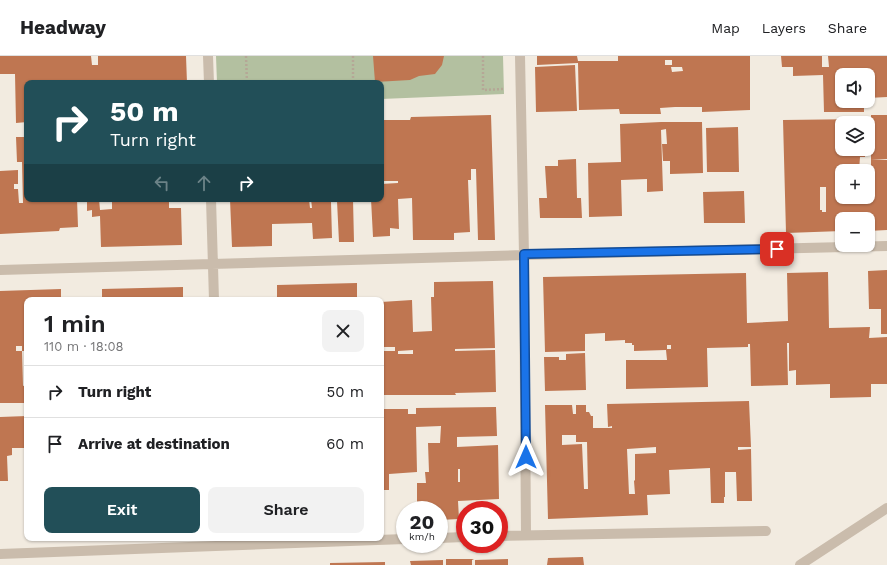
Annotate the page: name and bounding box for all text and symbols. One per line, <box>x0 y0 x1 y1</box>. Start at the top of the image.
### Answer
text: Headway <box>20 16 106 39</box>
text: Map <box>711 20 740 36</box>
text: Layers <box>762 20 806 36</box>
text: Share <box>828 20 867 36</box>
map controls <box>835 68 875 252</box>
button: sound <box>835 68 875 108</box>
text: 50 m <box>110 95 179 128</box>
icon: right <box>44 96 96 148</box>
button: layers <box>835 116 875 156</box>
text: Turn right <box>110 129 196 150</box>
button: + <box>835 164 875 204</box>
icon: left <box>151 172 173 194</box>
icon: ahead <box>193 172 215 194</box>
icon: right <box>235 172 257 194</box>
button: − <box>835 212 875 252</box>
pin <box>760 232 794 266</box>
icon: arrive <box>766 238 788 260</box>
text: 1 min <box>44 310 106 338</box>
button: close <box>322 310 364 352</box>
text: 110 m · 18:08 <box>44 339 124 354</box>
icon: right <box>44 381 66 403</box>
text: Turn right <box>78 383 151 401</box>
text: 50 m <box>327 383 364 401</box>
icon: arrive <box>44 433 66 455</box>
text: Arrive at destination <box>78 435 230 453</box>
text: 60 m <box>326 435 364 453</box>
position arrow <box>505 436 547 478</box>
button: Exit <box>44 487 200 533</box>
button: Share <box>208 487 364 533</box>
speed limit sign: 30 <box>456 501 508 553</box>
text: 20 <box>410 510 434 534</box>
text: km/h <box>409 531 435 542</box>

